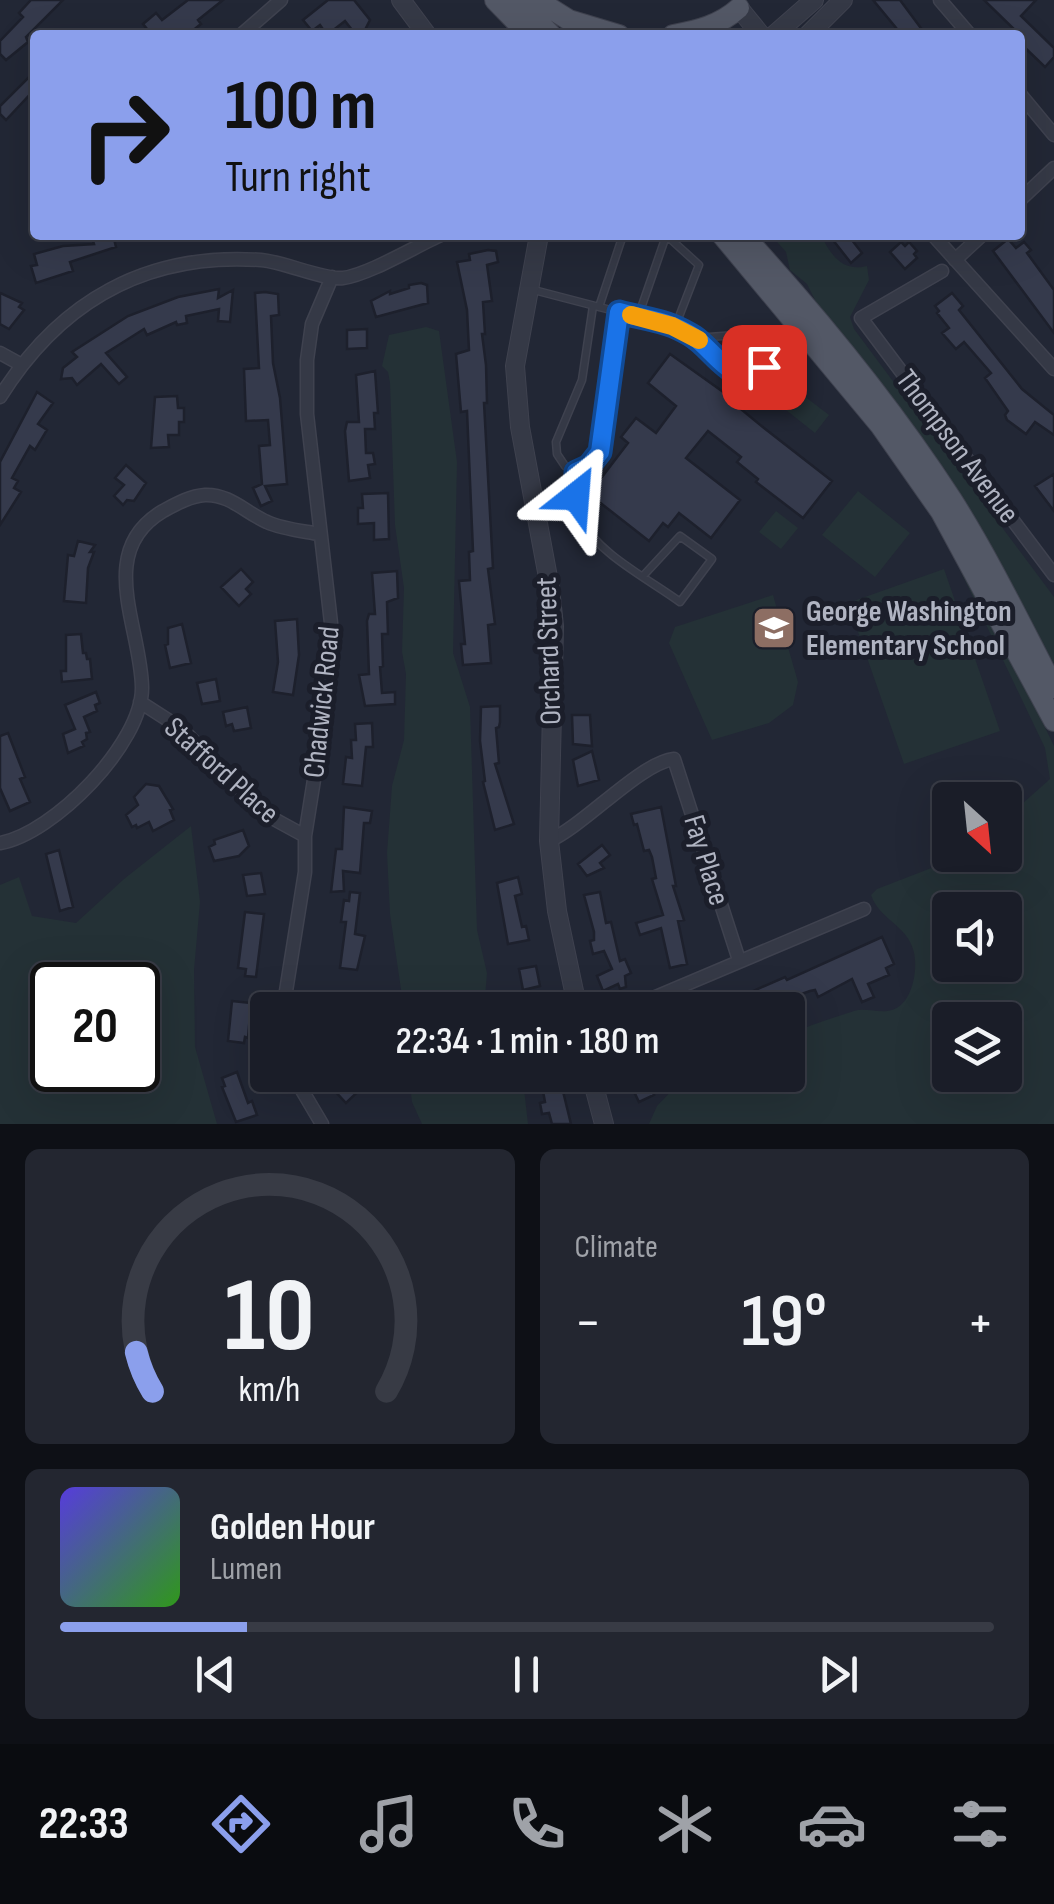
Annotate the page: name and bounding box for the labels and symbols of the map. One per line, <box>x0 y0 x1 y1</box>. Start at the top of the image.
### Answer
pin <box>722 325 807 410</box>
street label: Thompson Avenue <box>888 363 1027 531</box>
position arrow <box>524 444 628 548</box>
street label: Orchard Street <box>528 576 570 726</box>
place label: George Washington Elementary School <box>806 594 1012 664</box>
school or university icon: George Washington Elementary School <box>751 605 797 651</box>
street label: Chadwick Road <box>296 625 348 780</box>
street label: Stafford Place <box>157 710 286 831</box>
north arrow <box>932 782 1022 872</box>
street label: Fay Place <box>675 811 737 910</box>
speed limit sign: 20 <box>30 962 160 1092</box>

